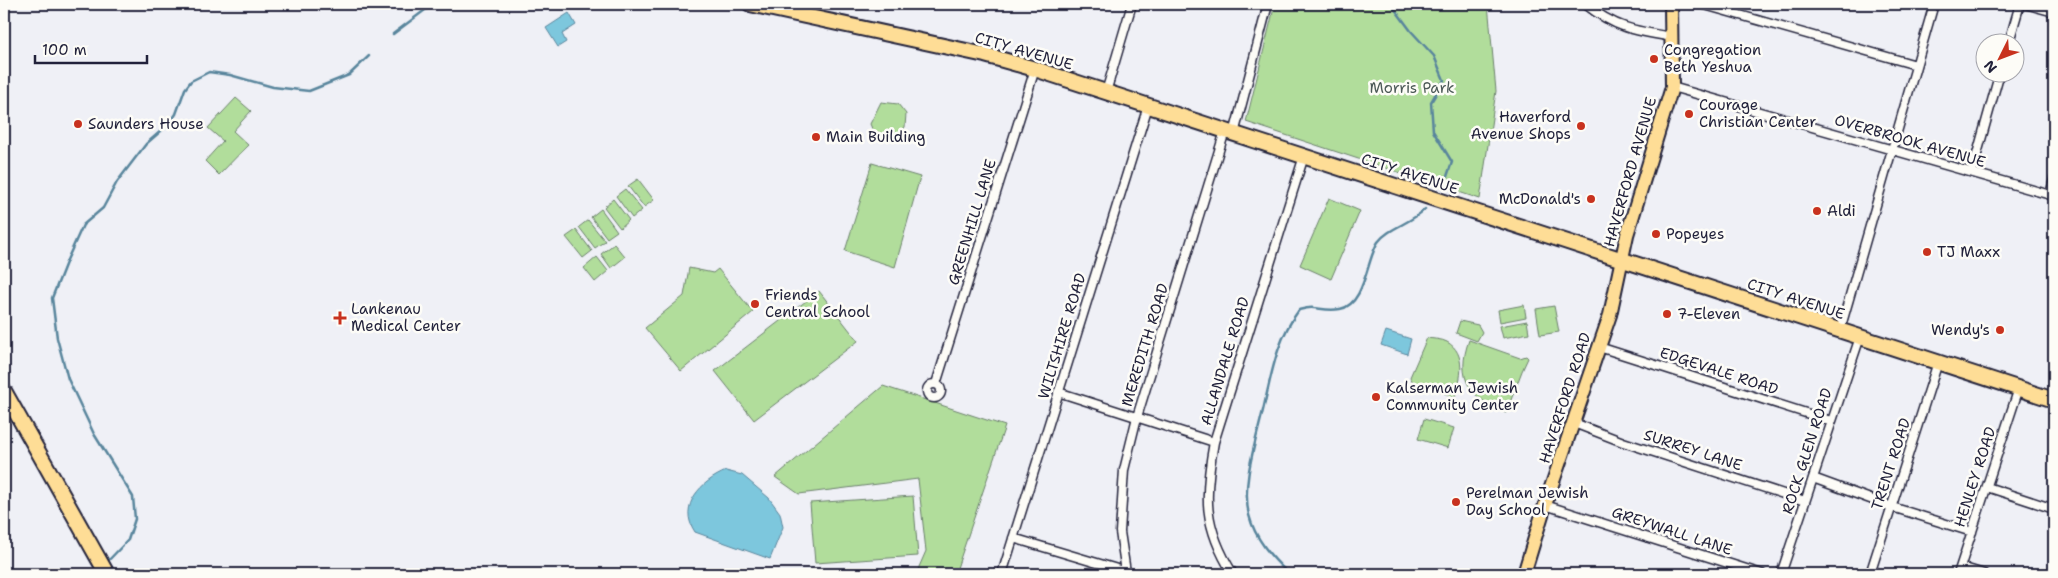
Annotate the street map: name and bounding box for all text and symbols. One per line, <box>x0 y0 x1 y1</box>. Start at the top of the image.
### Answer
street label: CITY AVENUE <box>973 27 1075 75</box>
scale bar <box>35 32 148 64</box>
north arrow <box>1976 32 2026 82</box>
text: 100 m <box>42 40 87 60</box>
place label: Congregation Beth Yeshua <box>1664 40 1761 77</box>
marker: Congregation Beth Yeshua <box>1648 53 1660 65</box>
text: N <box>1980 57 2001 77</box>
park label: Morris Park <box>1369 78 1455 98</box>
street label: HAVERFORD AVENUE <box>1599 95 1661 249</box>
place label: Courage Christian Center <box>1699 95 1816 132</box>
place label: Haverford Avenue Shops <box>1471 107 1571 144</box>
marker: Courage Christian Center <box>1683 108 1695 120</box>
street label: OVERBROOK AVENUE <box>1832 110 1988 172</box>
place label: Saunders House <box>88 114 204 134</box>
marker: Saunders House <box>72 118 84 130</box>
marker: Haverford Avenue Shops <box>1575 120 1587 132</box>
place label: Main Building <box>826 127 925 147</box>
marker: Main Building <box>810 131 822 143</box>
street label: CITY AVENUE <box>1359 149 1461 199</box>
street label: GREENHILL LANE <box>943 157 1001 287</box>
place label: McDonald's <box>1499 189 1581 209</box>
marker: McDonald's <box>1585 193 1597 205</box>
place label: Aldi <box>1827 201 1856 221</box>
marker: Aldi <box>1811 205 1823 217</box>
place label: Popeyes <box>1666 224 1724 244</box>
marker: Popeyes <box>1650 228 1662 240</box>
place label: TJ Maxx <box>1937 242 2000 262</box>
marker: TJ Maxx <box>1921 246 1933 258</box>
street label: WILTSHIRE ROAD <box>1033 270 1091 401</box>
street label: CITY AVENUE <box>1745 274 1847 324</box>
street label: MEREDITH ROAD <box>1117 281 1173 409</box>
place label: Friends Central School <box>765 285 870 322</box>
street label: ALLANDALE ROAD <box>1196 294 1254 428</box>
marker: Friends Central School <box>749 298 761 310</box>
place label: Lankenau Medical Center <box>351 299 461 336</box>
place label: 7-Eleven <box>1677 304 1740 324</box>
marker: 7-Eleven <box>1661 308 1673 320</box>
marker: Lankenau Medical Center <box>333 311 347 325</box>
place label: Wendy's <box>1931 320 1990 340</box>
marker: Wendy's <box>1994 324 2006 336</box>
street label: HAVERFORD ROAD <box>1534 330 1596 466</box>
street label: EDGEVALE ROAD <box>1657 342 1781 400</box>
place label: Kalserman Jewish Community Center <box>1386 378 1519 415</box>
street label: ROCK GLEN ROAD <box>1777 385 1837 517</box>
marker: Kalserman Jewish Community Center <box>1370 391 1382 403</box>
street label: TRENT ROAD <box>1867 415 1915 512</box>
street label: HENLEY ROAD <box>1949 424 2001 530</box>
street label: SURREY LANE <box>1641 425 1745 475</box>
place label: Perelman Jewish Day School <box>1466 483 1589 520</box>
marker: Perelman Jewish Day School <box>1450 496 1462 508</box>
street label: GREYWALL LANE <box>1609 502 1735 560</box>

